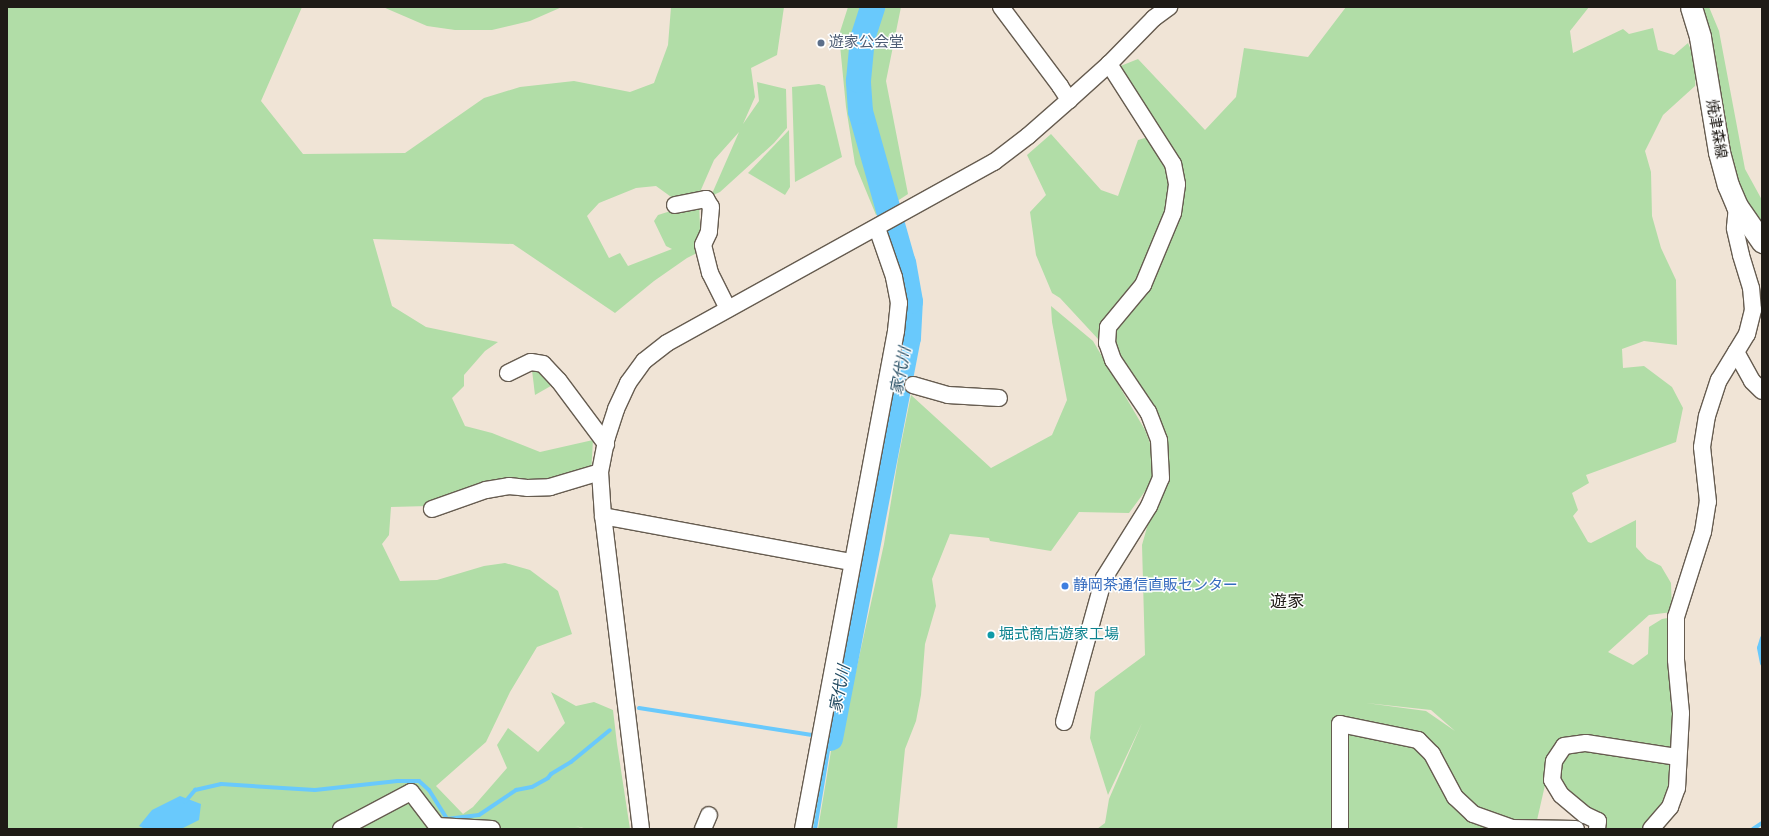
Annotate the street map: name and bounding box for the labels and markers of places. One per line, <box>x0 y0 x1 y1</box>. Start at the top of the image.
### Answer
place label: 遊家公会堂 <box>829 34 904 52</box>
marker: 遊家公会堂 <box>816 38 826 48</box>
place label: 静岡茶通信直販センター <box>1073 577 1238 595</box>
marker: 静岡茶通信直販センター <box>1060 581 1070 591</box>
place label: 堀式商店遊家工場 <box>999 626 1119 644</box>
marker: 堀式商店遊家工場 <box>986 630 996 640</box>

